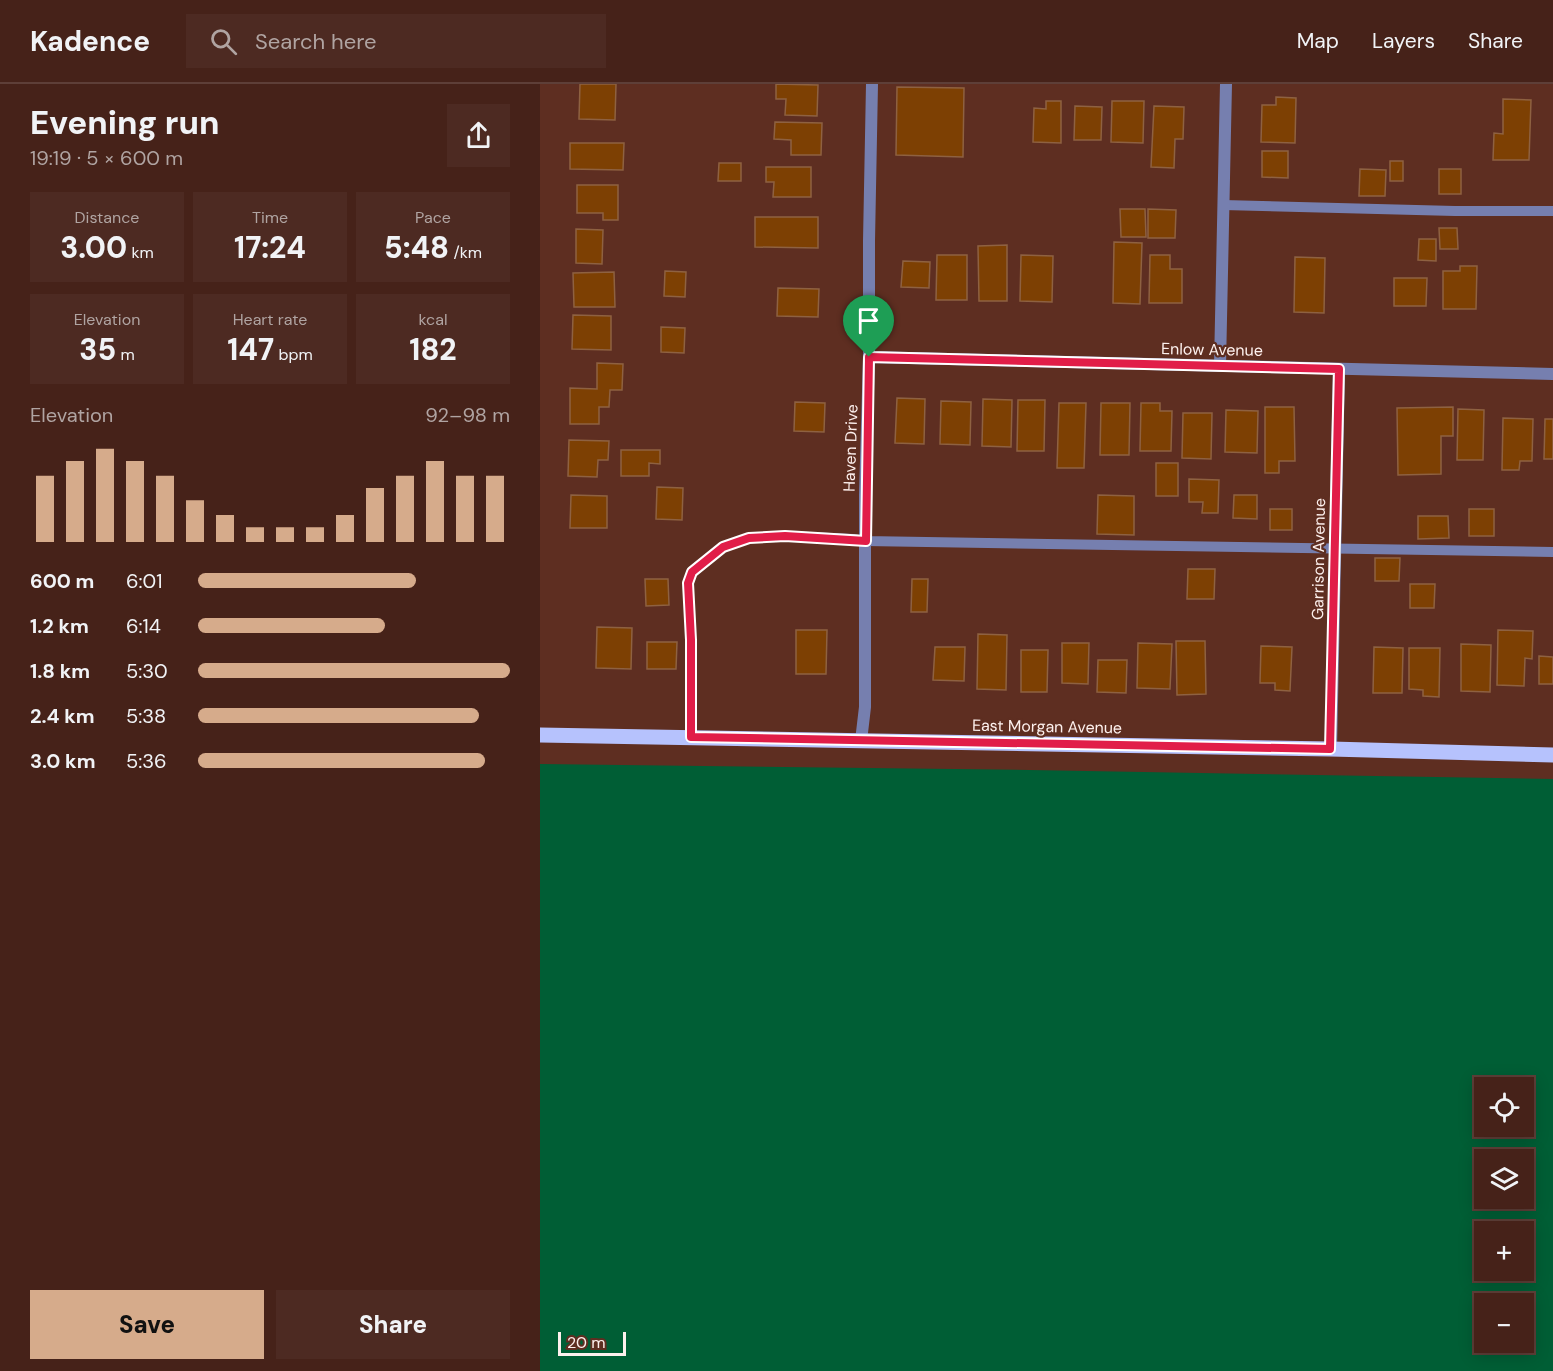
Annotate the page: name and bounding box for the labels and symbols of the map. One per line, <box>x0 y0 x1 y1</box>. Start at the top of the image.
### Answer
pin <box>843 295 894 357</box>
street label: Enlow Avenue <box>1161 338 1263 361</box>
street label: Haven Drive <box>838 404 863 492</box>
street label: Garrison Avenue <box>1307 498 1330 620</box>
street label: East Morgan Avenue <box>972 715 1122 738</box>
scale bar <box>558 1329 626 1356</box>

